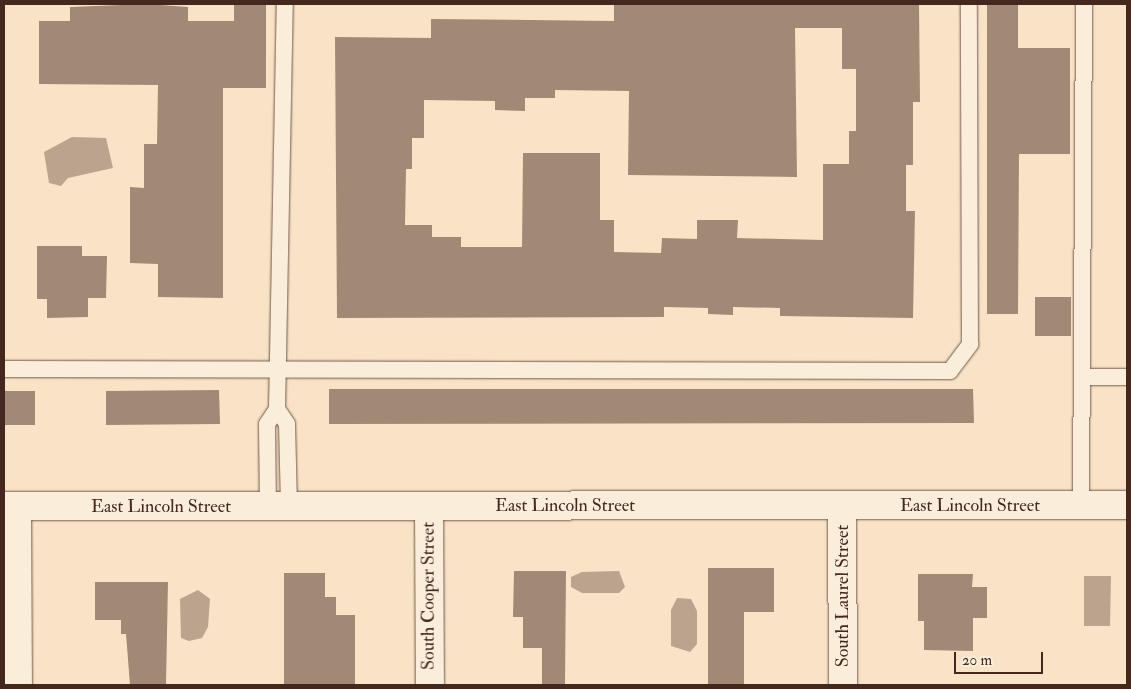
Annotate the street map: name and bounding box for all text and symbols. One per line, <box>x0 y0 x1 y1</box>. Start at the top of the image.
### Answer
street label: East Lincoln Street <box>495 495 635 517</box>
street label: East Lincoln Street <box>900 495 1040 517</box>
street label: East Lincoln Street <box>91 496 231 518</box>
street label: South Cooper Street <box>418 522 440 670</box>
street label: South Laurel Street <box>832 525 854 667</box>
scale bar <box>956 642 1045 674</box>
text: 20 m <box>962 651 992 670</box>

